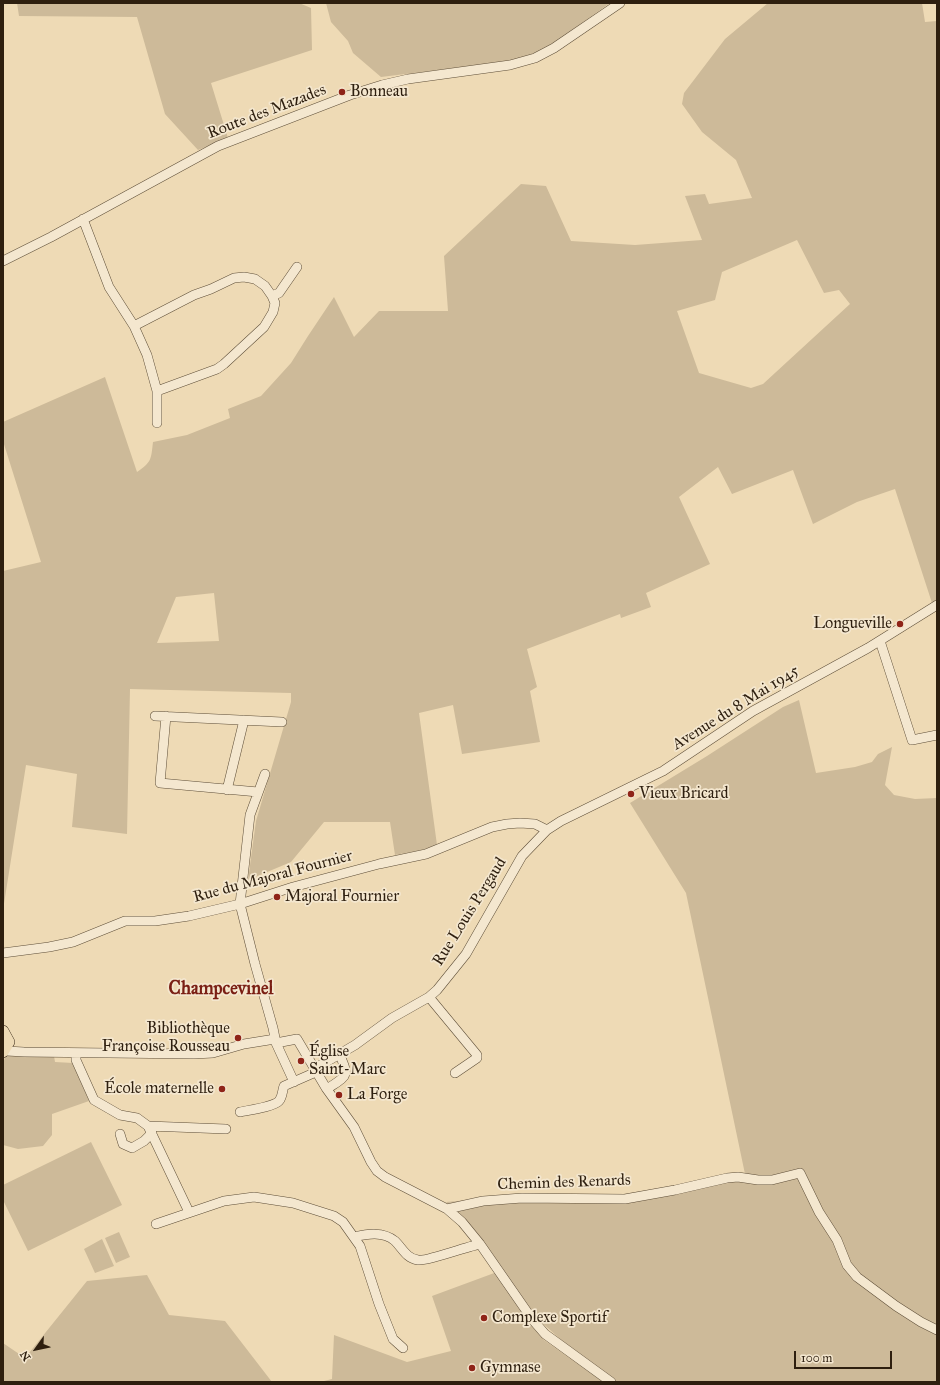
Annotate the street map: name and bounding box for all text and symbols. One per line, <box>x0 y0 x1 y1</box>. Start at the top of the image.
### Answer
street label: Route des Mazades <box>205 81 329 143</box>
place label: Bonneau <box>350 82 408 102</box>
marker: Bonneau <box>337 87 347 97</box>
place label: Longueville <box>813 614 892 634</box>
marker: Longueville <box>895 619 905 629</box>
street label: Avenue du 8 Mai 1945 <box>669 661 803 755</box>
place label: Vieux Bricard <box>639 784 729 804</box>
marker: Vieux Bricard <box>626 789 636 799</box>
street label: Rue du Majoral Fournier <box>191 847 355 907</box>
street label: Rue Louis Pergaud <box>429 854 511 970</box>
place label: Majoral Fournier <box>285 887 399 907</box>
marker: Majoral Fournier <box>272 892 282 902</box>
district label: Champcevinel <box>169 979 273 1001</box>
place label: Bibliothèque Françoise Rousseau <box>102 1019 230 1057</box>
marker: Bibliothèque Françoise Rousseau <box>233 1033 243 1043</box>
place label: Église Saint-Marc <box>309 1042 386 1080</box>
marker: Église Saint-Marc <box>296 1056 306 1066</box>
place label: École maternelle <box>104 1079 214 1099</box>
marker: École maternelle <box>217 1084 227 1094</box>
place label: La Forge <box>347 1085 407 1105</box>
marker: La Forge <box>334 1090 344 1100</box>
street label: Chemin des Renards <box>497 1171 631 1195</box>
place label: Complexe Sportif <box>492 1308 607 1328</box>
marker: Complexe Sportif <box>479 1313 489 1323</box>
north arrow <box>16 1329 56 1369</box>
scale bar <box>796 1343 894 1369</box>
text: N <box>18 1348 34 1363</box>
text: 100 m <box>801 1351 832 1365</box>
place label: Gymnase <box>480 1358 541 1378</box>
marker: Gymnase <box>467 1363 477 1373</box>

